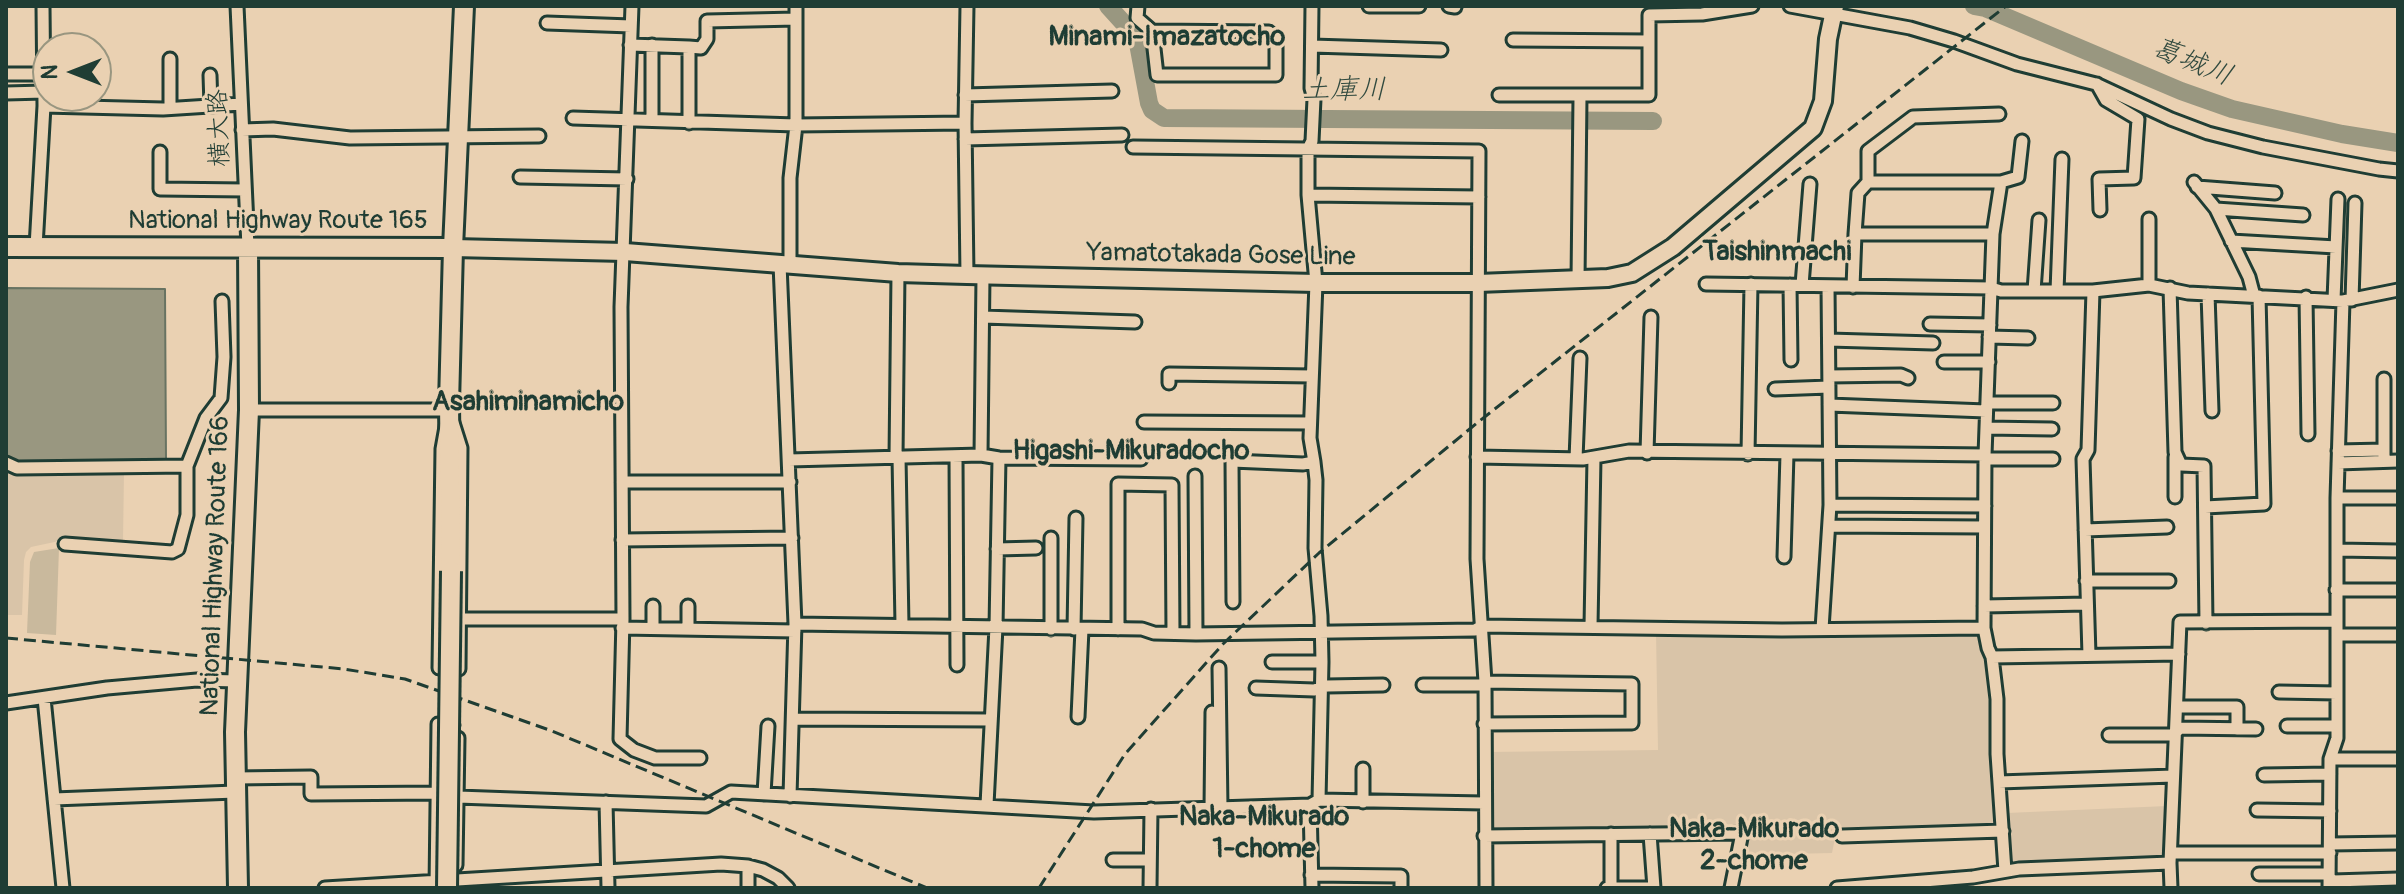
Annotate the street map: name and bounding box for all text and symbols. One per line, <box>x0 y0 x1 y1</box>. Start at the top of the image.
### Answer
district label: Minami-Imazatocho <box>1049 21 1285 55</box>
north arrow <box>32 32 112 112</box>
water label: 葛城川 <box>2147 32 2237 94</box>
text: N <box>36 65 64 79</box>
water label: 土庫川 <box>1302 74 1386 108</box>
street label: 横大路 <box>203 88 237 168</box>
street label: National Highway Route 165 <box>128 205 428 237</box>
district label: Taishinmachi <box>1703 236 1851 270</box>
street label: Yamatotakada Gose Line <box>1086 238 1356 274</box>
district label: Asahiminamicho <box>432 386 624 420</box>
street label: National Highway Route 166 <box>195 415 237 717</box>
district label: Higashi-Mikuradocho <box>1012 435 1250 469</box>
district label: Naka-Mikurado 1-chome <box>1179 801 1349 867</box>
district label: Naka-Mikurado 2-chome <box>1669 813 1839 879</box>

